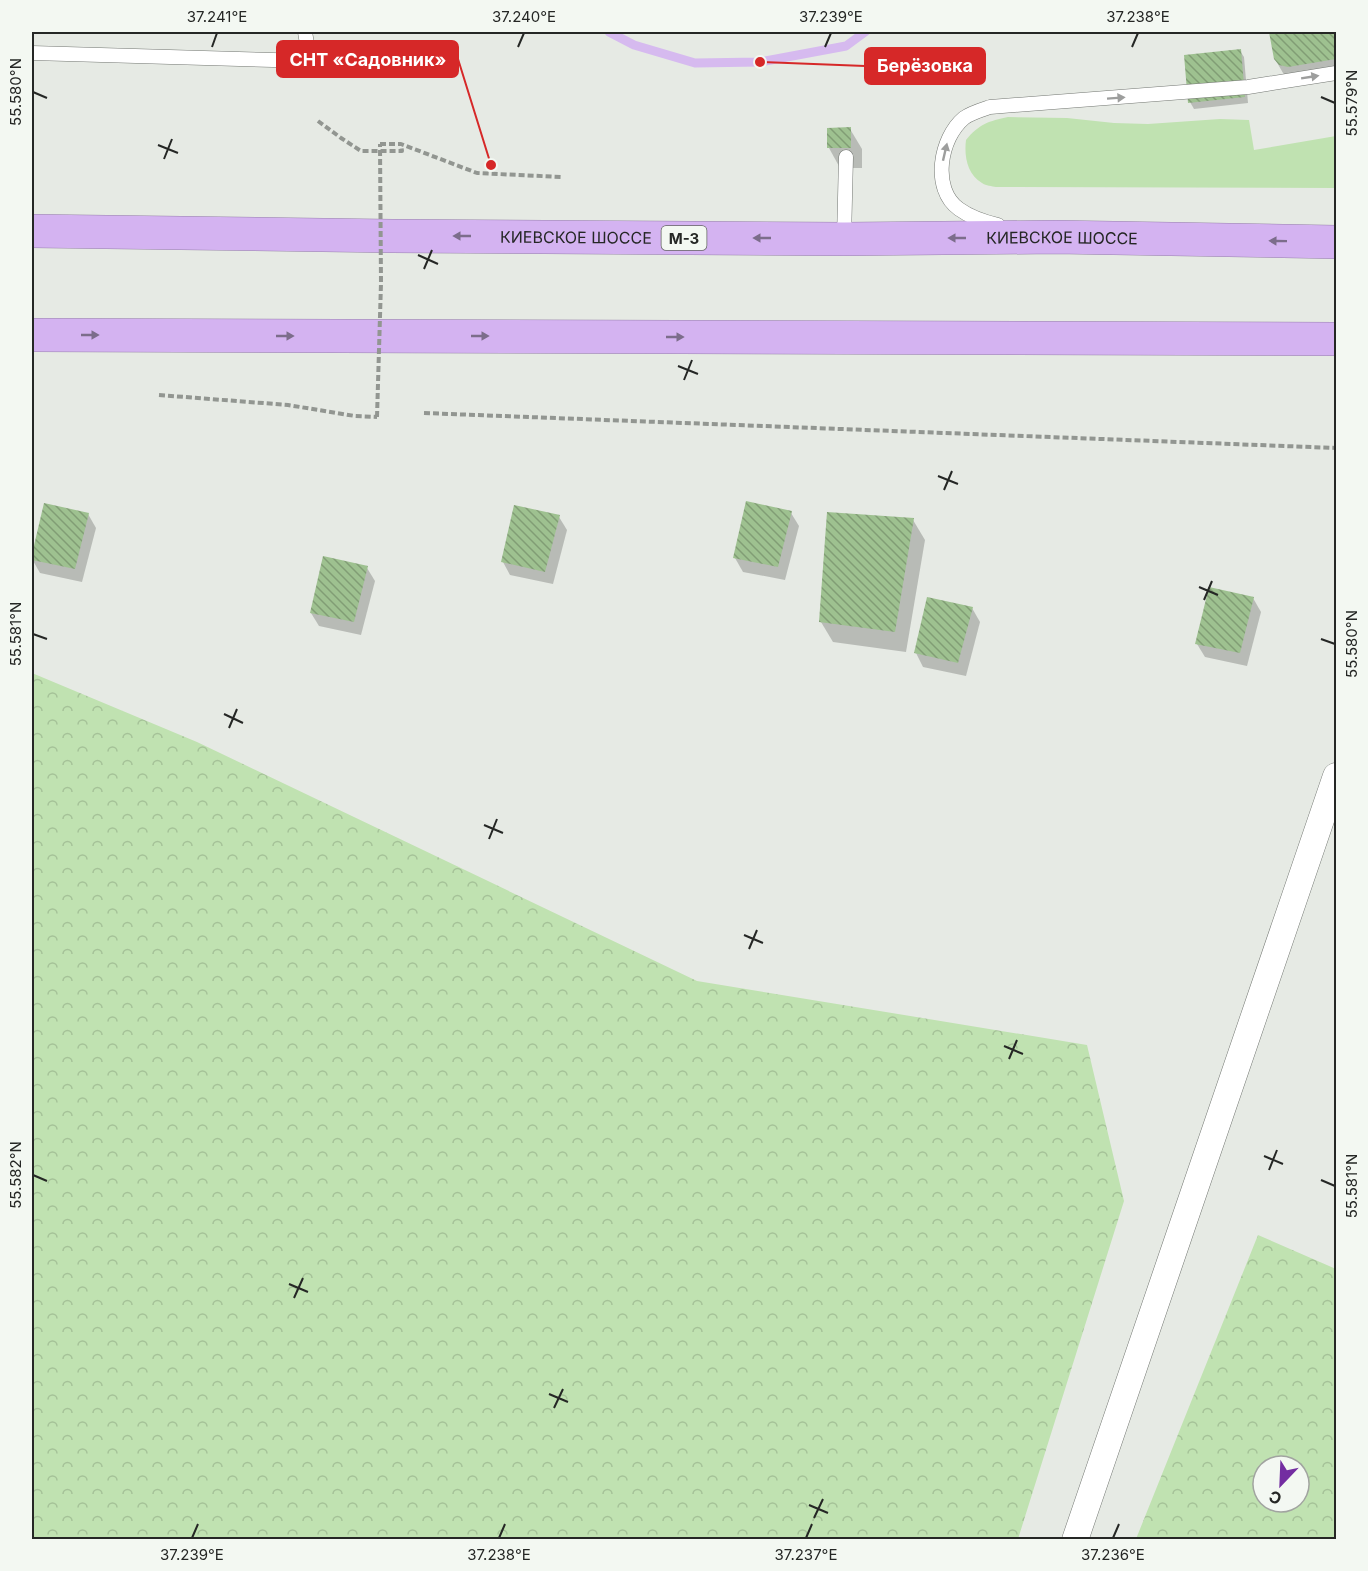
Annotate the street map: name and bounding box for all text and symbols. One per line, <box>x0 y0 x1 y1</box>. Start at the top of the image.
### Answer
text: 37.241°E <box>187 7 247 26</box>
text: 37.240°E <box>492 7 556 26</box>
text: 37.239°E <box>799 7 863 26</box>
text: 37.238°E <box>1106 7 1170 26</box>
callout: СНТ «Садовник» <box>277 41 458 77</box>
callout: Берёзовка <box>865 48 985 84</box>
text: СНТ «Садовник» <box>290 49 447 70</box>
text: Берёзовка <box>877 55 973 76</box>
text: 55.580°N <box>6 58 25 126</box>
text: 55.579°N <box>1342 70 1361 136</box>
one-way arrow <box>1301 73 1320 82</box>
one-way arrow <box>1107 93 1126 102</box>
one-way arrow <box>940 143 950 161</box>
road number: М-3 <box>662 226 706 250</box>
street label: КИЕВСКОЕ ШОССЕ <box>500 227 652 248</box>
street label: КИЕВСКОЕ ШОССЕ <box>986 227 1138 248</box>
one-way arrow <box>453 231 472 241</box>
one-way arrow <box>753 233 772 243</box>
one-way arrow <box>948 233 967 243</box>
one-way arrow <box>1269 236 1288 246</box>
one-way arrow <box>80 330 99 340</box>
one-way arrow <box>275 331 294 341</box>
one-way arrow <box>470 331 489 341</box>
one-way arrow <box>665 332 684 342</box>
text: 55.581°N <box>6 602 25 666</box>
text: 55.580°N <box>1342 610 1361 678</box>
text: 55.582°N <box>6 1141 25 1209</box>
text: 55.581°N <box>1342 1154 1361 1218</box>
north arrow <box>1251 1454 1311 1514</box>
text: С <box>1266 1486 1284 1509</box>
text: 37.239°E <box>160 1545 224 1564</box>
text: 37.238°E <box>467 1545 531 1564</box>
text: 37.237°E <box>775 1545 837 1564</box>
text: 37.236°E <box>1081 1545 1145 1564</box>

